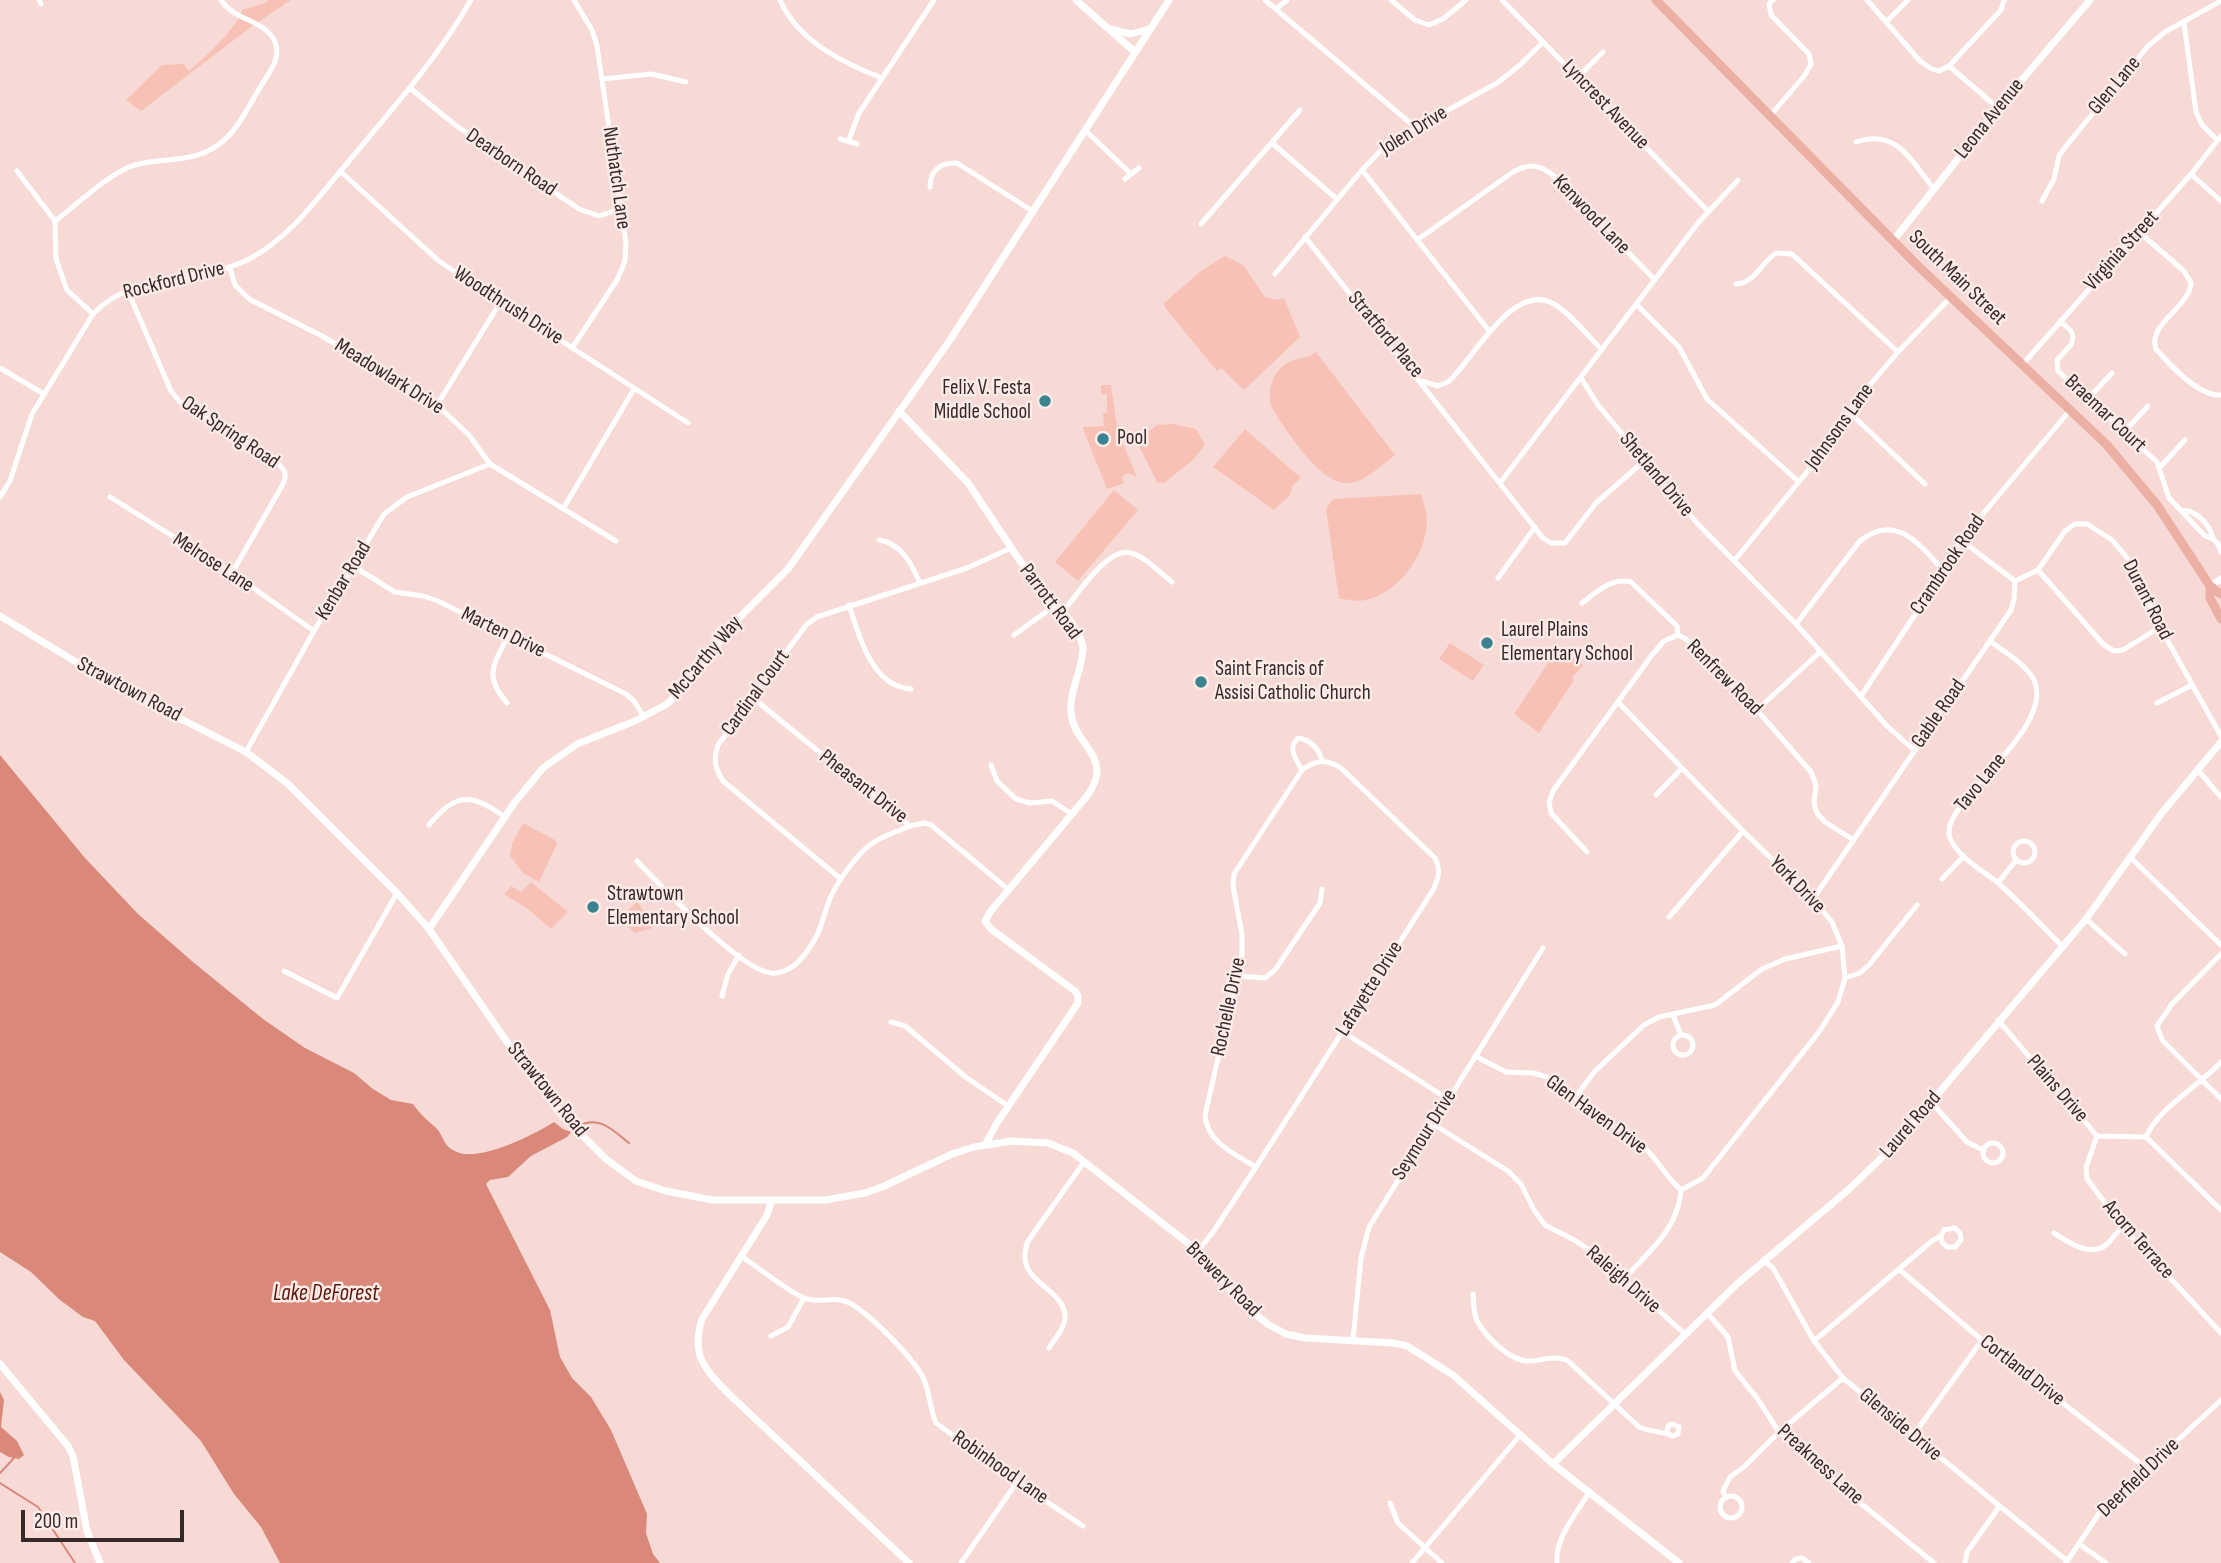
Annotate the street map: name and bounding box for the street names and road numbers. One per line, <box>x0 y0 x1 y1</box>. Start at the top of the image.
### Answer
street label: Glen Lane <box>2083 52 2147 120</box>
street label: Lyncrest Avenue <box>1556 55 1654 155</box>
street label: Leona Avenue <box>1950 74 2030 164</box>
street label: Jolen Drive <box>1376 101 1452 161</box>
street label: Dearborn Road <box>461 124 561 202</box>
street label: Nuthatch Lane <box>596 125 636 231</box>
street label: Kenwood Lane <box>1547 170 1635 260</box>
street label: Virginia Street <box>2079 206 2165 296</box>
street label: South Main Street <box>1903 225 2011 331</box>
street label: Rockford Drive <box>121 256 227 306</box>
street label: Woodthrush Drive <box>448 261 568 351</box>
street label: Stratford Place <box>1342 287 1428 383</box>
street label: Meadowlark Drive <box>330 333 448 421</box>
street label: Braemar Court <box>2059 370 2151 458</box>
street label: Johnsons Lane <box>1800 379 1880 475</box>
street label: Oak Spring Road <box>176 391 284 475</box>
street label: Shetland Drive <box>1613 428 1699 522</box>
street label: Crambrook Road <box>1905 510 1991 620</box>
street label: Melrose Lane <box>168 527 258 599</box>
street label: Kenbar Road <box>311 537 377 625</box>
street label: Durant Road <box>2116 556 2178 644</box>
street label: Parrott Road <box>1013 559 1087 645</box>
street label: Marten Drive <box>457 602 549 664</box>
street label: McCarthy Way <box>664 611 748 705</box>
street label: Renfrew Road <box>1681 635 1767 721</box>
street label: Cardinal Court <box>716 645 796 741</box>
street label: Strawtown Road <box>72 652 186 728</box>
street label: Gable Road <box>1906 675 1972 753</box>
street label: Pheasant Drive <box>814 745 912 829</box>
street label: Tavo Lane <box>1950 749 2012 817</box>
street label: York Drive <box>1763 851 1831 919</box>
street label: Lafayette Drive <box>1331 937 1409 1041</box>
street label: Rochelle Drive <box>1206 955 1252 1059</box>
street label: Strawtown Road <box>501 1037 593 1143</box>
street label: Plains Drive <box>2021 1050 2093 1128</box>
street label: Glen Haven Drive <box>1540 1070 1652 1160</box>
street label: Seymour Drive <box>1387 1085 1463 1185</box>
street label: Laurel Road <box>1875 1086 1947 1164</box>
street label: Acorn Terrace <box>2097 1195 2179 1285</box>
street label: Brewery Road <box>1180 1237 1266 1323</box>
street label: Raleigh Drive <box>1580 1241 1666 1319</box>
street label: Cortland Drive <box>1974 1330 2070 1412</box>
street label: Glenside Drive <box>1853 1383 1947 1467</box>
street label: Preakness Lane <box>1771 1420 1869 1510</box>
street label: Robinhood Lane <box>947 1426 1053 1510</box>
street label: Deerfield Drive <box>2093 1433 2185 1523</box>

